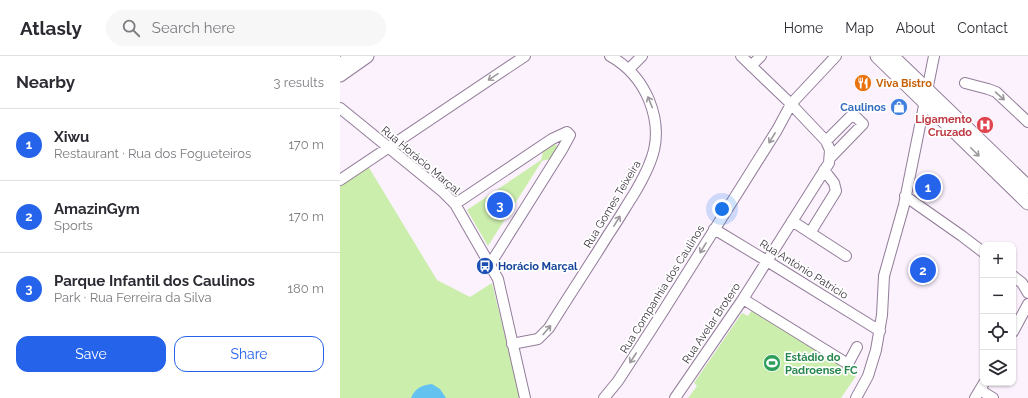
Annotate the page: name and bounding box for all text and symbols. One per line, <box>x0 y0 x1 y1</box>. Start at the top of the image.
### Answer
search box <box>106 10 386 46</box>
text: Atlasly <box>20 17 82 39</box>
icon: search <box>120 17 142 39</box>
text: Search here <box>152 19 235 37</box>
text: Home <box>784 20 823 36</box>
text: Map <box>845 20 874 36</box>
text: About <box>896 20 935 36</box>
text: Contact <box>957 20 1008 36</box>
text: Nearby <box>16 72 75 92</box>
one-way arrow <box>487 73 498 81</box>
restaurant icon: Viva Bistro <box>853 73 873 93</box>
text: 3 results <box>274 75 324 90</box>
place label: Viva Bistro <box>876 77 932 90</box>
one-way arrow <box>995 92 1005 101</box>
one-way arrow <box>645 96 653 108</box>
shop icon: Caulinos <box>889 97 909 117</box>
place label: Caulinos <box>840 101 887 114</box>
place label: Ligamento Cruzado <box>915 113 972 139</box>
hospital icon: Ligamento Cruzado <box>975 115 995 135</box>
street label: Rua Horácio Marçal <box>379 124 463 197</box>
text: Xiwu <box>54 128 89 146</box>
one-way arrow <box>767 132 775 144</box>
text: 1 <box>26 137 32 152</box>
text: 170 m <box>288 137 324 152</box>
text: Restaurant · Rua dos Fogueteiros <box>54 146 251 161</box>
one-way arrow <box>970 147 980 156</box>
street label: Rua Gomes Teixeira <box>581 158 644 250</box>
pin: 1 <box>915 172 941 202</box>
pin: 3 <box>487 190 513 220</box>
your location <box>712 199 732 219</box>
text: AmazinGym <box>54 200 140 218</box>
text: 2 <box>25 209 33 224</box>
text: 170 m <box>288 209 324 224</box>
one-way arrow <box>614 215 622 227</box>
text: Sports <box>54 218 93 233</box>
street label: Rua Companhia dos Caulinos <box>618 223 707 356</box>
street label: Rua António Patrício <box>757 237 851 302</box>
one-way arrow <box>698 242 706 254</box>
map controls <box>980 242 1016 386</box>
button: + <box>980 242 1016 278</box>
pin: 2 <box>910 255 936 285</box>
bus stop icon: Horácio Marçal <box>475 256 495 276</box>
place label: Horácio Marçal <box>498 260 578 273</box>
text: Parque Infantil dos Caulinos <box>54 272 255 290</box>
button: − <box>980 278 1016 314</box>
street label: Rua Avelar Brotero <box>680 280 743 366</box>
text: 3 <box>25 281 33 296</box>
text: 180 m <box>288 281 324 296</box>
text: Park · Rua Ferreira da Silva <box>54 290 212 305</box>
button: locate <box>980 314 1016 350</box>
one-way arrow <box>542 325 551 335</box>
button: Save <box>16 336 166 372</box>
button: Share <box>174 336 324 372</box>
button: layers <box>980 350 1016 386</box>
place label: Estádio do Padroense FC <box>785 351 858 377</box>
one-way arrow <box>629 352 637 364</box>
sports icon: Estádio do Padroense FC <box>762 353 782 373</box>

